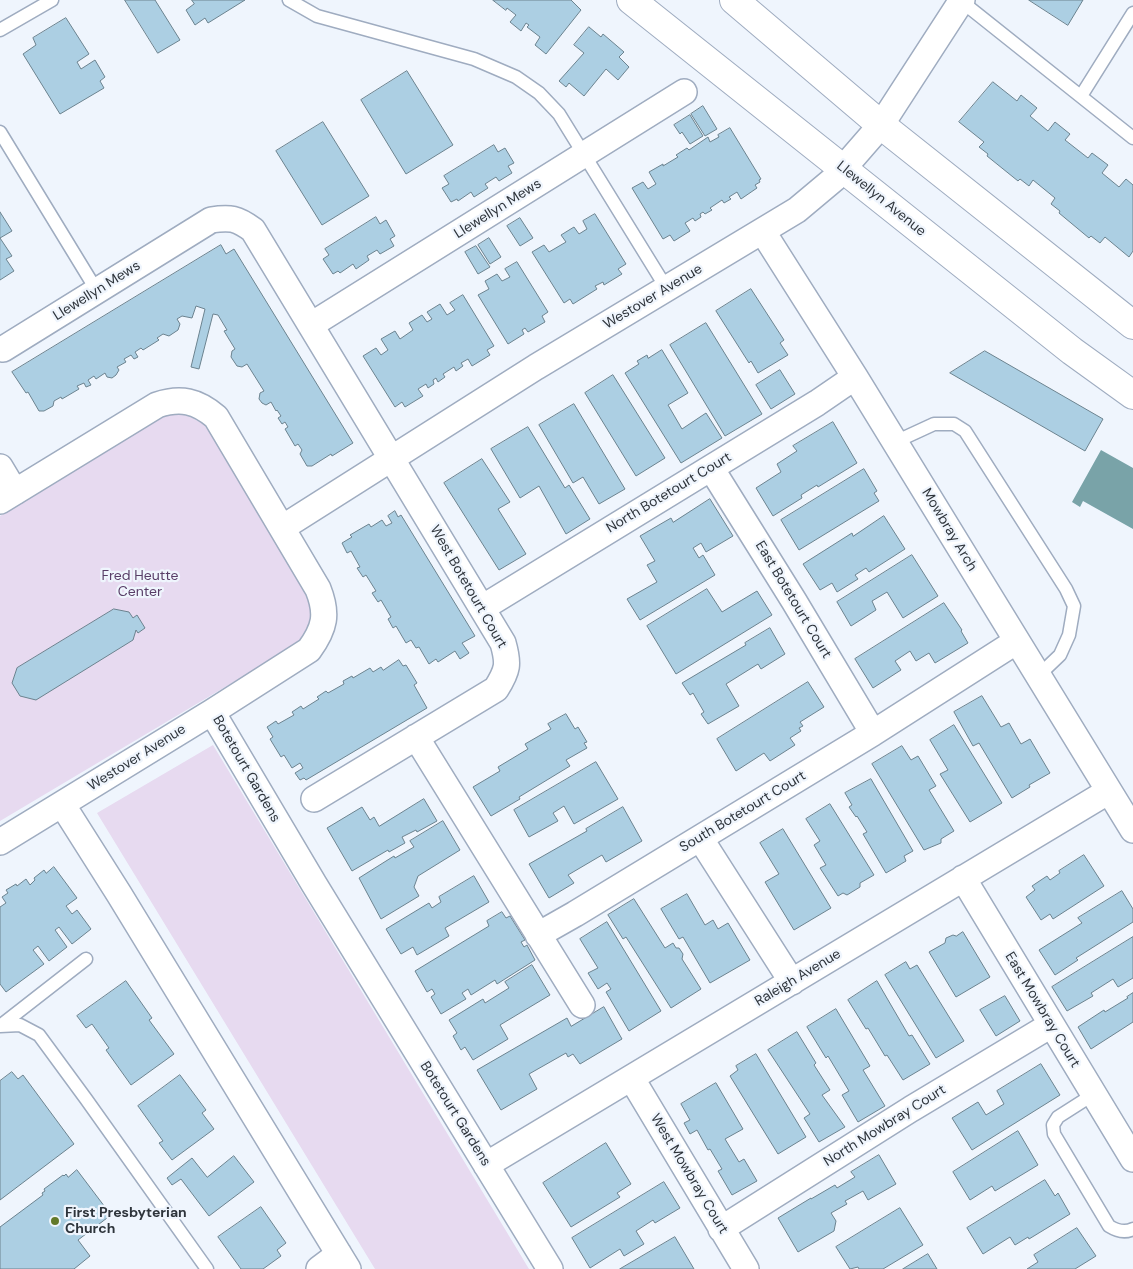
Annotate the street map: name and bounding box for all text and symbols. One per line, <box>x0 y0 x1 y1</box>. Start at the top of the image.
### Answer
street label: Llewellyn Avenue <box>833 158 929 240</box>
street label: Llewellyn Mews <box>451 176 545 242</box>
street label: Llewellyn Mews <box>50 258 144 324</box>
street label: Westover Avenue <box>601 261 705 333</box>
street label: North Botetourt Court <box>603 449 735 537</box>
street label: Mowbray Arch <box>918 486 980 574</box>
street label: West Botetourt Court <box>426 523 510 651</box>
street label: East Botetourt Court <box>751 538 835 662</box>
park label: Fred Heutte Center <box>101 568 179 600</box>
street label: Botetourt Gardens <box>209 713 283 825</box>
street label: Westover Avenue <box>85 721 189 795</box>
street label: South Botetourt Court <box>677 768 809 856</box>
street label: Raleigh Avenue <box>752 946 844 1010</box>
street label: East Mowbray Court <box>1001 949 1083 1071</box>
street label: Botetourt Gardens <box>416 1058 494 1170</box>
street label: North Mowbray Court <box>821 1082 949 1170</box>
street label: West Mowbray Court <box>646 1111 732 1237</box>
place label: First Presbyterian Church <box>65 1205 187 1238</box>
marker: First Presbyterian Church <box>49 1215 61 1227</box>

